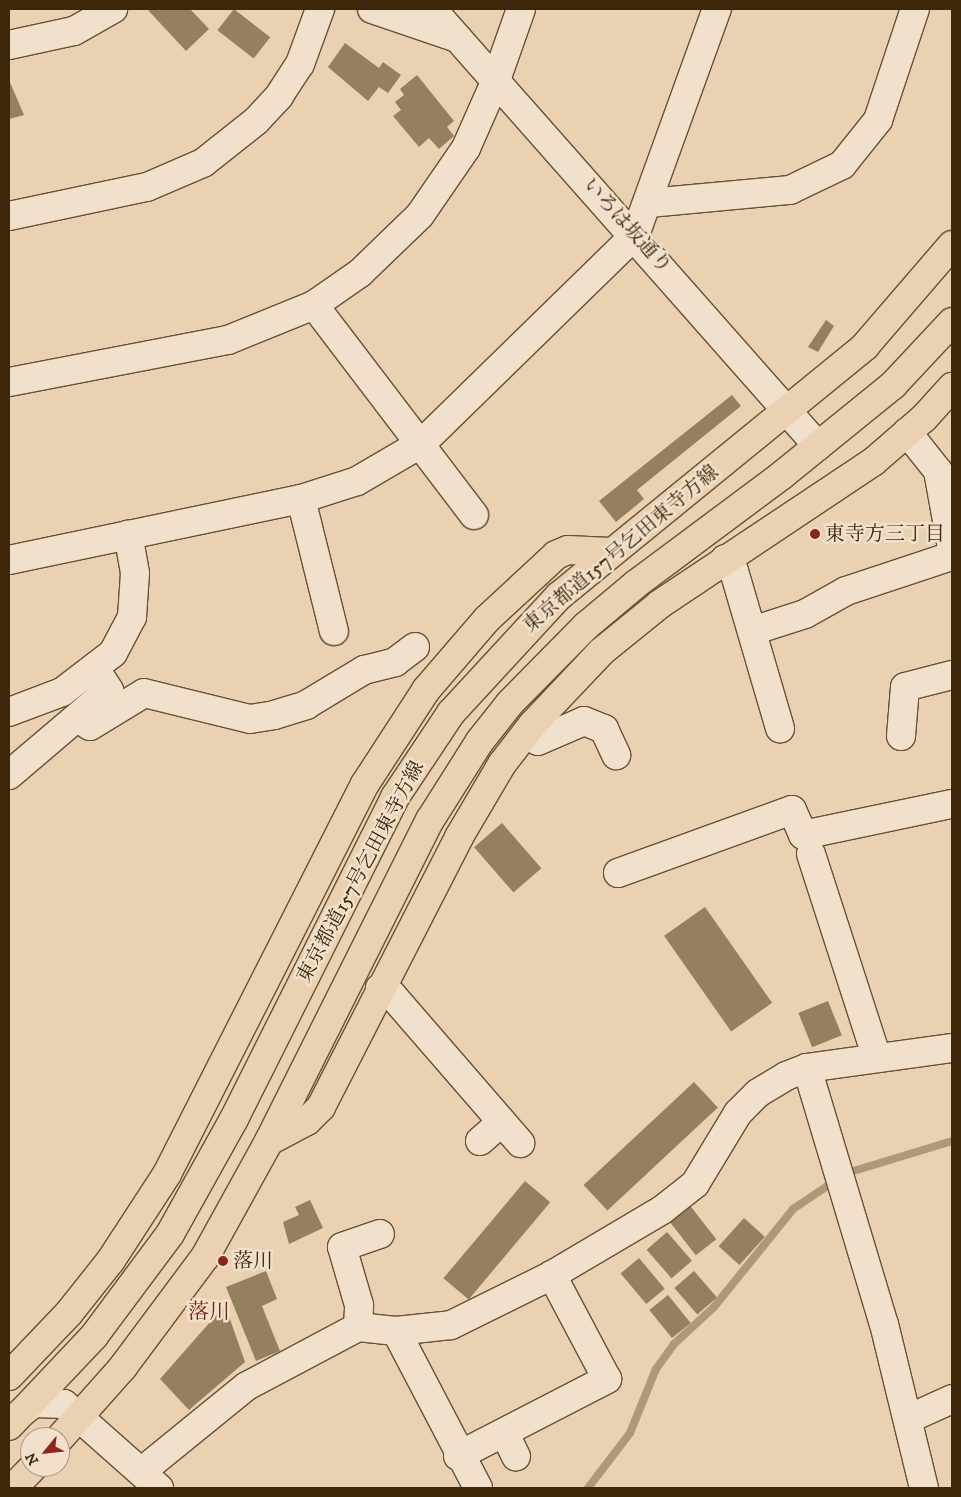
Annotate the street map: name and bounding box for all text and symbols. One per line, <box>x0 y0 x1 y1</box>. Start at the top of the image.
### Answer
street label: いろは坂通り <box>578 173 676 279</box>
street label: 東京都道157号乞田東寺方線 <box>518 460 724 638</box>
place label: 東寺方三丁目 <box>825 522 945 546</box>
marker: 東寺方三丁目 <box>809 528 821 540</box>
street label: 東京都道157号乞田東寺方線 <box>292 757 430 987</box>
place label: 落川 <box>233 1249 273 1273</box>
marker: 落川 <box>217 1255 229 1267</box>
district label: 落川 <box>188 1299 230 1325</box>
north arrow <box>20 1427 70 1477</box>
text: N <box>22 1449 43 1468</box>

